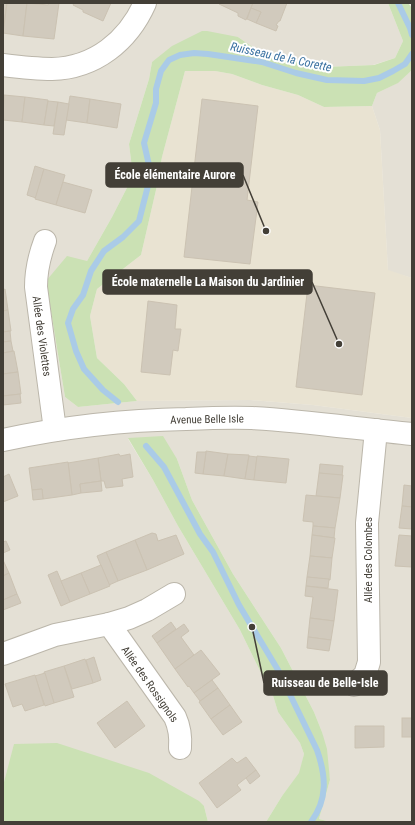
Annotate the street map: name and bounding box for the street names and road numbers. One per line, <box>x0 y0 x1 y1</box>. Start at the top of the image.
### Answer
street label: Allée des Violettes <box>29 295 54 377</box>
street label: Avenue Belle Isle <box>170 412 244 427</box>
street label: Allée des Colombes <box>362 517 375 603</box>
street label: Allée des Rossignols <box>118 644 181 725</box>

